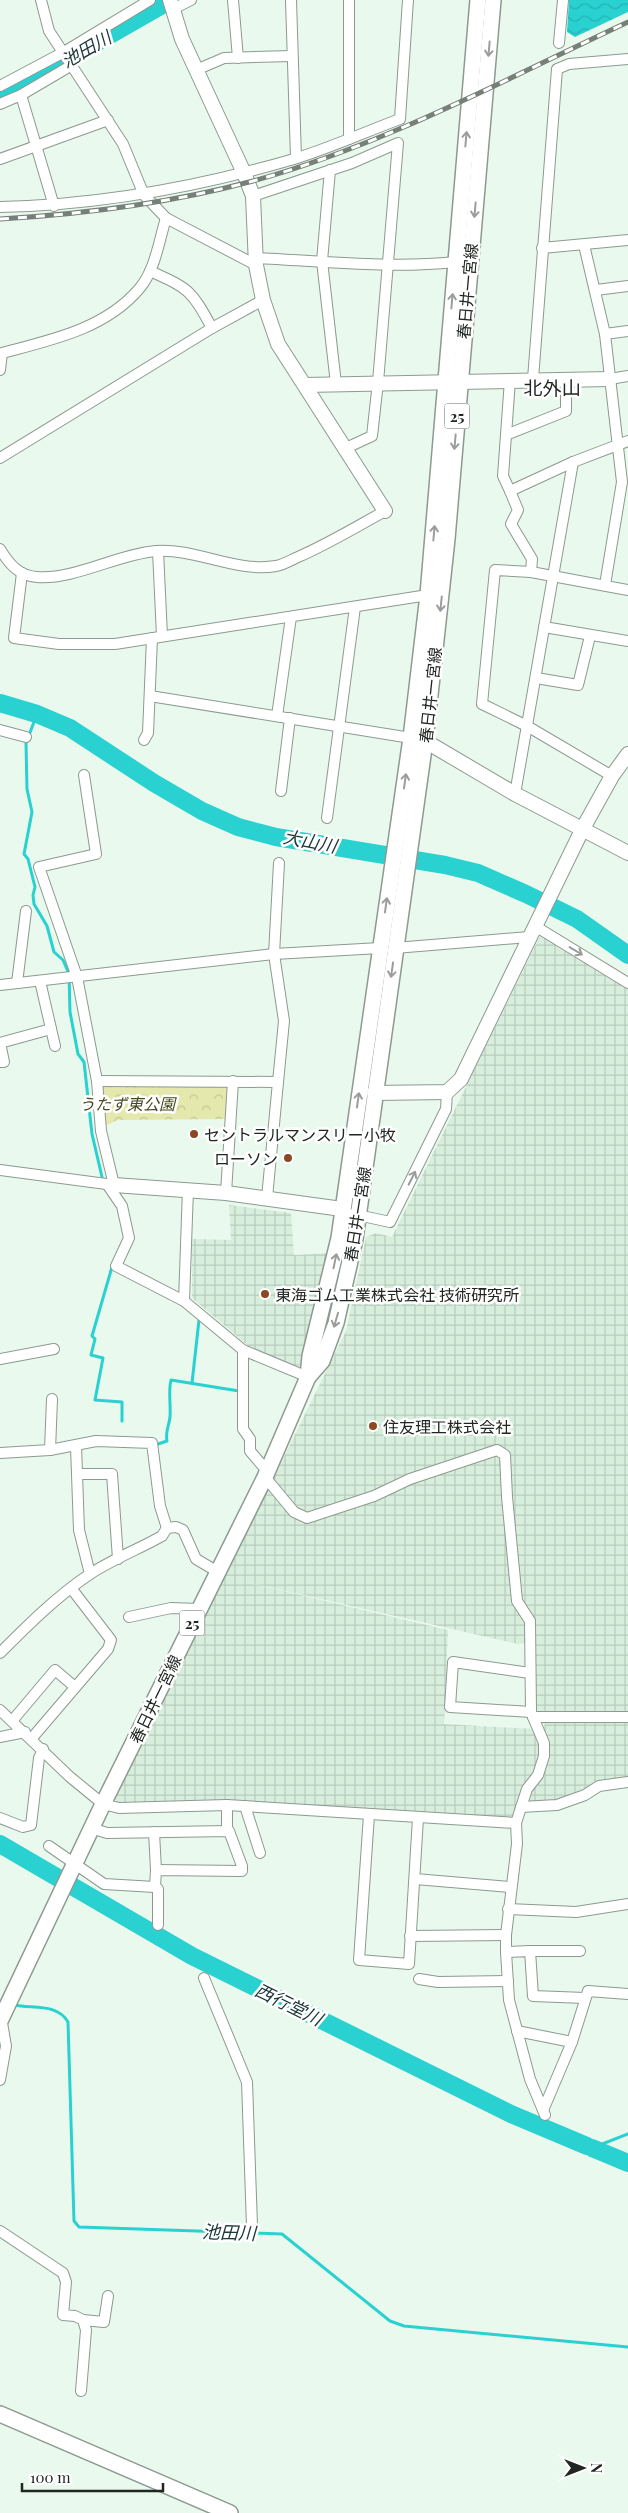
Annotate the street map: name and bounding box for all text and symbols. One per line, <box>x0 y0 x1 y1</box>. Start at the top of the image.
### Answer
water label: 池田川 <box>57 24 117 73</box>
one-way arrow <box>484 40 494 56</box>
one-way arrow <box>461 131 470 147</box>
one-way arrow <box>470 202 479 218</box>
street label: 春日井一宮線 <box>452 242 482 340</box>
one-way arrow <box>447 293 456 309</box>
district label: 北外山 <box>523 374 581 400</box>
road number: 25 <box>444 404 470 428</box>
one-way arrow <box>450 434 459 450</box>
one-way arrow <box>429 525 438 541</box>
one-way arrow <box>436 596 445 612</box>
street label: 春日井一宮線 <box>415 646 445 744</box>
one-way arrow <box>400 773 410 789</box>
water label: 大山川 <box>281 824 341 858</box>
one-way arrow <box>381 897 391 913</box>
one-way arrow <box>569 947 583 957</box>
one-way arrow <box>386 961 396 977</box>
park label: うたず東公園 <box>79 1093 177 1114</box>
one-way arrow <box>353 1093 363 1109</box>
place label: セントラルマンスリー小牧 <box>204 1124 396 1145</box>
marker: セントラルマンスリー小牧 <box>188 1128 200 1140</box>
place label: ローソン <box>214 1148 278 1169</box>
marker: ローソン <box>282 1152 294 1164</box>
street label: 春日井一宮線 <box>339 1165 375 1263</box>
one-way arrow <box>407 1171 417 1186</box>
one-way arrow <box>330 1254 340 1270</box>
place label: 東海ゴム工業株式会社 技術研究所 <box>275 1284 519 1305</box>
marker: 東海ゴム工業株式会社 技術研究所 <box>259 1288 271 1300</box>
one-way arrow <box>331 1312 341 1328</box>
place label: 住友理工株式会社 <box>383 1416 511 1437</box>
marker: 住友理工株式会社 <box>367 1420 379 1432</box>
road number: 25 <box>180 1610 204 1636</box>
street label: 春日井一宮線 <box>125 1651 185 1747</box>
water label: 西行堂川 <box>251 1977 328 2031</box>
water label: 池田川 <box>202 2219 258 2245</box>
north arrow <box>558 2443 608 2493</box>
scale bar <box>22 2460 164 2492</box>
text: N <box>587 2463 606 2473</box>
text: 100 m <box>30 2467 71 2487</box>

